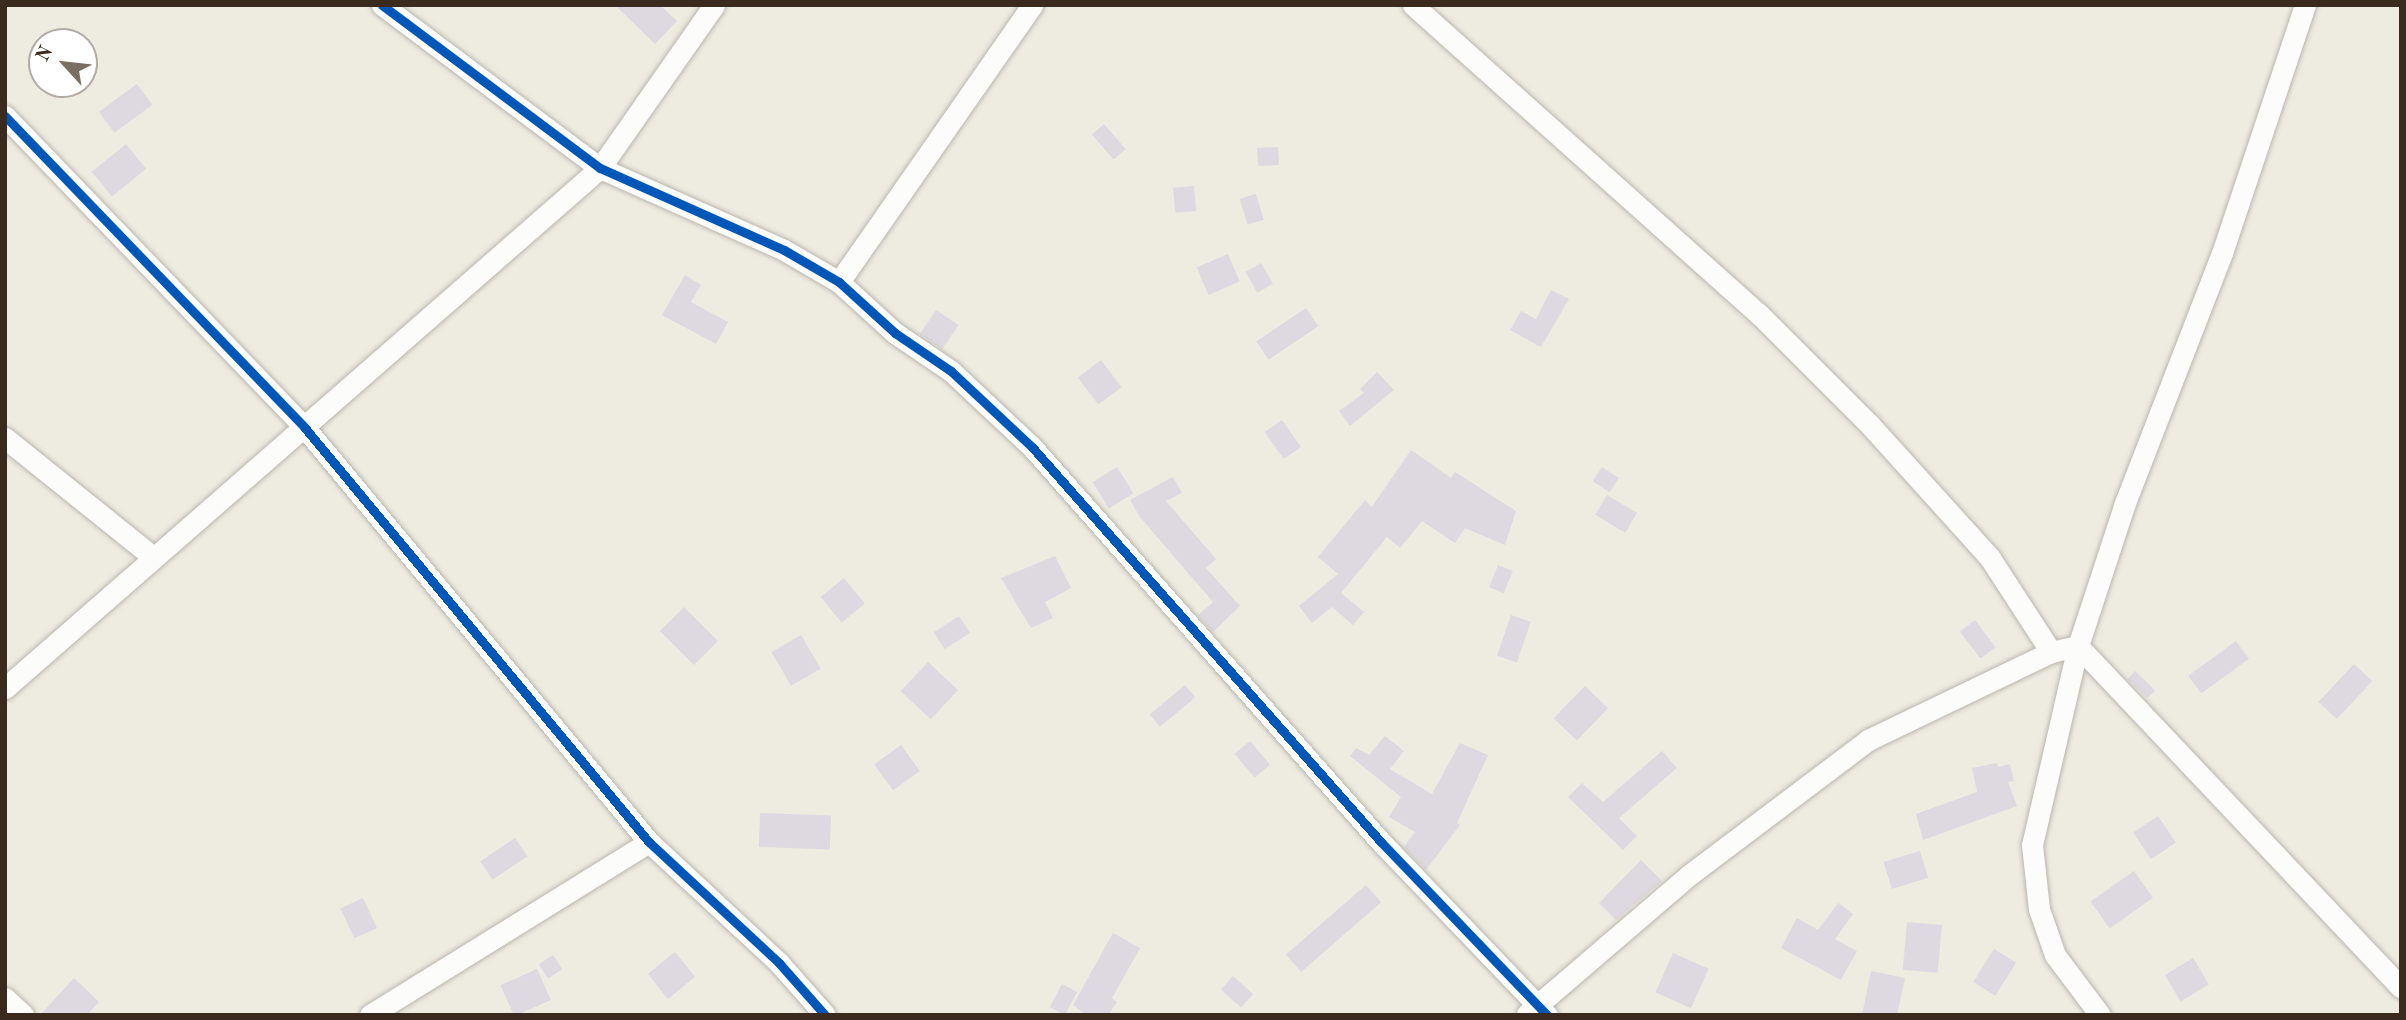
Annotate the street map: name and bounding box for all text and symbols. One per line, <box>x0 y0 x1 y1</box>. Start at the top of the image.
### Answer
north arrow <box>28 28 98 98</box>
text: N <box>34 43 57 65</box>

